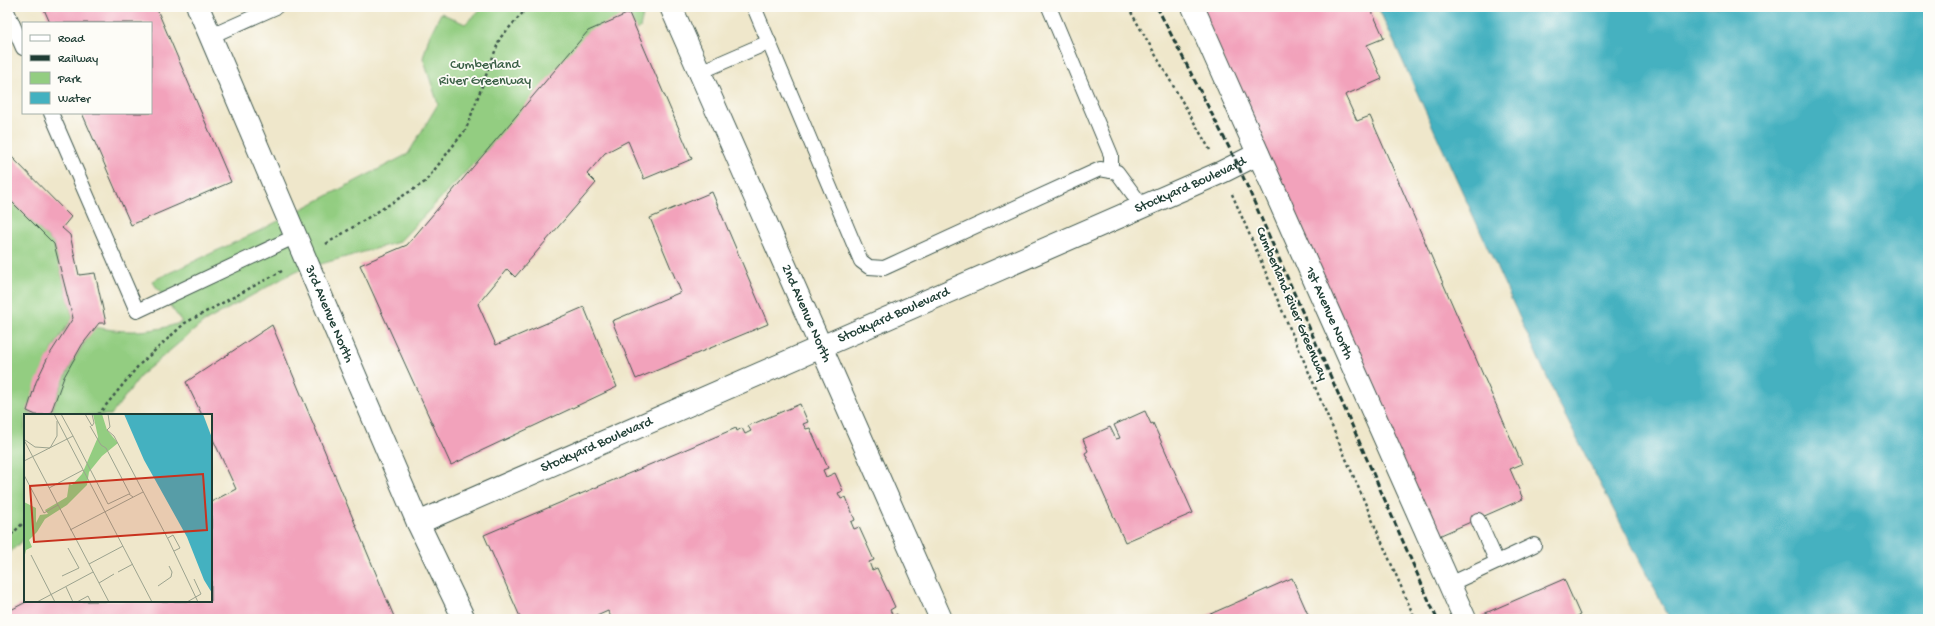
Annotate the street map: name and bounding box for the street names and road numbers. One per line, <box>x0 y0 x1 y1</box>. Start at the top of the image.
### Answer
street label: Stockyard Boulevard <box>1132 152 1250 218</box>
street label: Cumberland River Greenway <box>1251 225 1331 383</box>
street label: 3rd Avenue North <box>300 262 357 366</box>
street label: 2nd Avenue North <box>777 262 835 365</box>
street label: 1st Avenue North <box>1301 263 1357 363</box>
street label: Stockyard Boulevard <box>835 283 954 347</box>
street label: Stockyard Boulevard <box>538 412 657 477</box>

